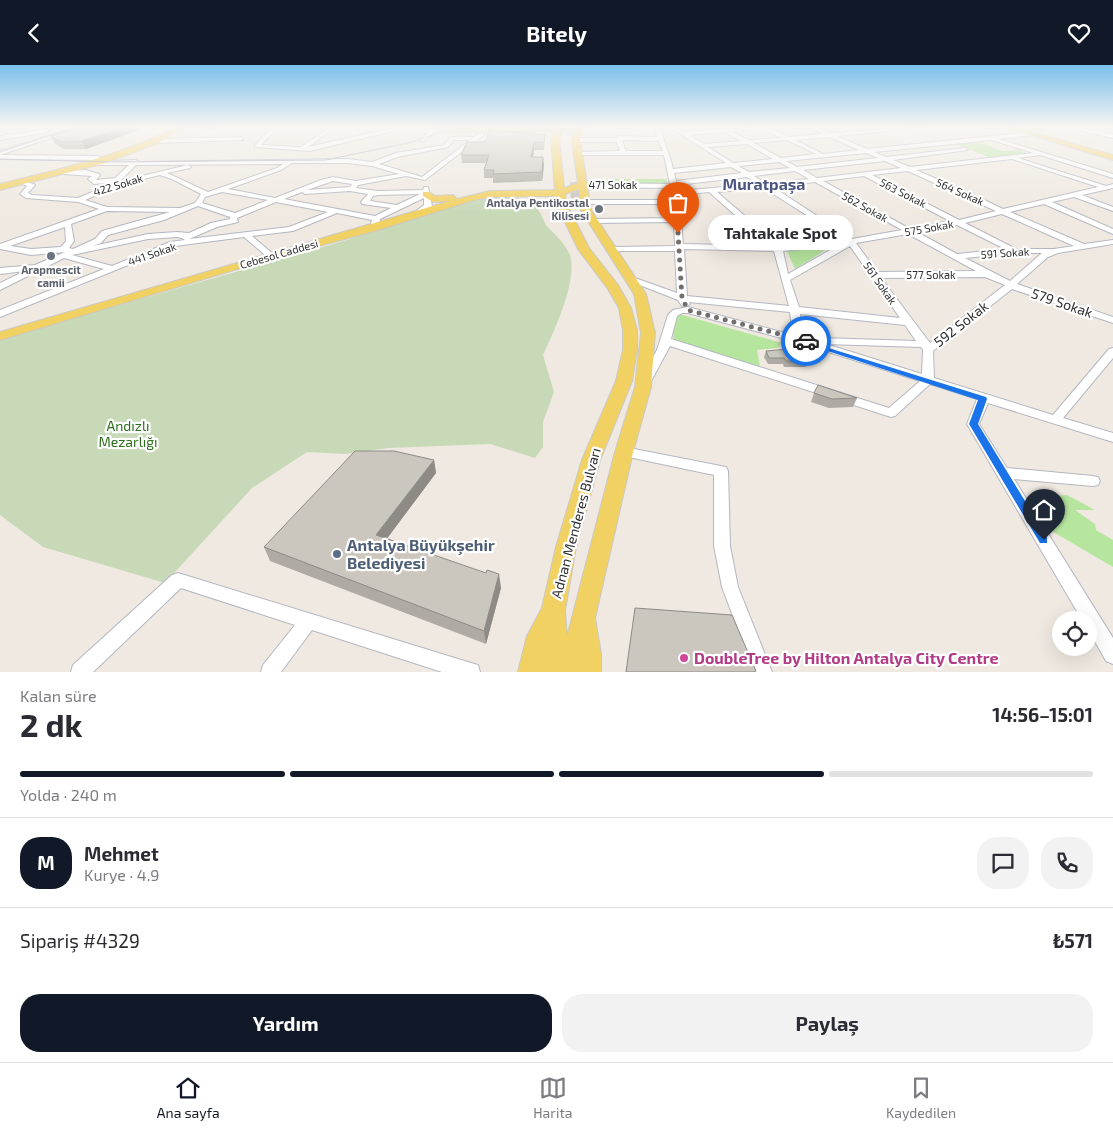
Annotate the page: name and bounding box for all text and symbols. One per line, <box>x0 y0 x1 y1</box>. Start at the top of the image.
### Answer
icon: back <box>20 19 48 47</box>
icon: heart <box>1065 19 1093 47</box>
text: Bitely <box>526 20 587 46</box>
street label: 422 Sokak <box>91 171 145 198</box>
district label: Muratpaşa <box>723 174 805 195</box>
street label: 563 Sokak <box>878 175 929 210</box>
street label: 564 Sokak <box>934 175 987 208</box>
street label: 471 Sokak <box>589 178 638 191</box>
pin <box>657 182 699 233</box>
icon: bag <box>664 189 692 217</box>
street label: 562 Sokak <box>840 189 891 225</box>
place label: Antalya Pentikostal Kilisesi <box>487 196 589 222</box>
marker: Antalya Pentikostal Kilisesi <box>593 203 605 215</box>
callout: Tahtakale Spot <box>708 215 853 251</box>
street label: 575 Sokak <box>903 217 955 238</box>
text: Tahtakale Spot <box>724 223 837 242</box>
street label: Cebesol Caddesi <box>238 236 319 271</box>
street label: 441 Sokak <box>126 239 178 268</box>
street label: 591 Sokak <box>980 244 1030 261</box>
marker: Arapmescit camii <box>45 250 57 262</box>
street label: 561 Sokak <box>861 259 900 307</box>
place label: Arapmescit camii <box>21 263 81 289</box>
street label: 577 Sokak <box>906 268 956 281</box>
street label: 579 Sokak <box>1029 284 1095 321</box>
street label: 592 Sokak <box>930 297 991 350</box>
courier <box>781 316 831 366</box>
icon: car <box>792 327 820 355</box>
park label: Andızlı Mezarlığı <box>98 417 158 450</box>
street label: Adnan Menderes Bulvarı <box>547 446 604 600</box>
pin <box>1023 489 1065 540</box>
icon: home <box>1030 496 1058 524</box>
place label: Antalya Büyükşehir Belediyesi <box>347 535 495 573</box>
marker: Antalya Büyükşehir Belediyesi <box>331 548 343 560</box>
map controls <box>1052 611 1097 656</box>
button: locate <box>1052 611 1097 656</box>
place label: DoubleTree by Hilton Antalya City Centre <box>694 648 998 668</box>
marker: DoubleTree by Hilton Antalya City Centre <box>678 652 690 664</box>
text: Kalan süre <box>20 686 97 705</box>
text: 14:56–15:01 <box>992 703 1093 726</box>
text: 2 dk <box>20 705 83 743</box>
text: Yolda · 240 m <box>20 785 117 804</box>
button: chat <box>977 837 1029 889</box>
button: phone <box>1041 837 1093 889</box>
text: Mehmet <box>84 842 159 865</box>
text: M <box>37 851 55 874</box>
text: Kurye · 4.9 <box>84 865 159 884</box>
text: Sipariş #4329 <box>20 929 140 952</box>
text: ₺571 <box>1053 929 1093 952</box>
button: Yardım <box>20 994 552 1052</box>
button: Paylaş <box>562 994 1093 1052</box>
tab: Ana sayfa <box>157 1074 220 1121</box>
tab: Harita <box>533 1074 572 1121</box>
tab: Kaydedilen <box>886 1074 956 1121</box>

